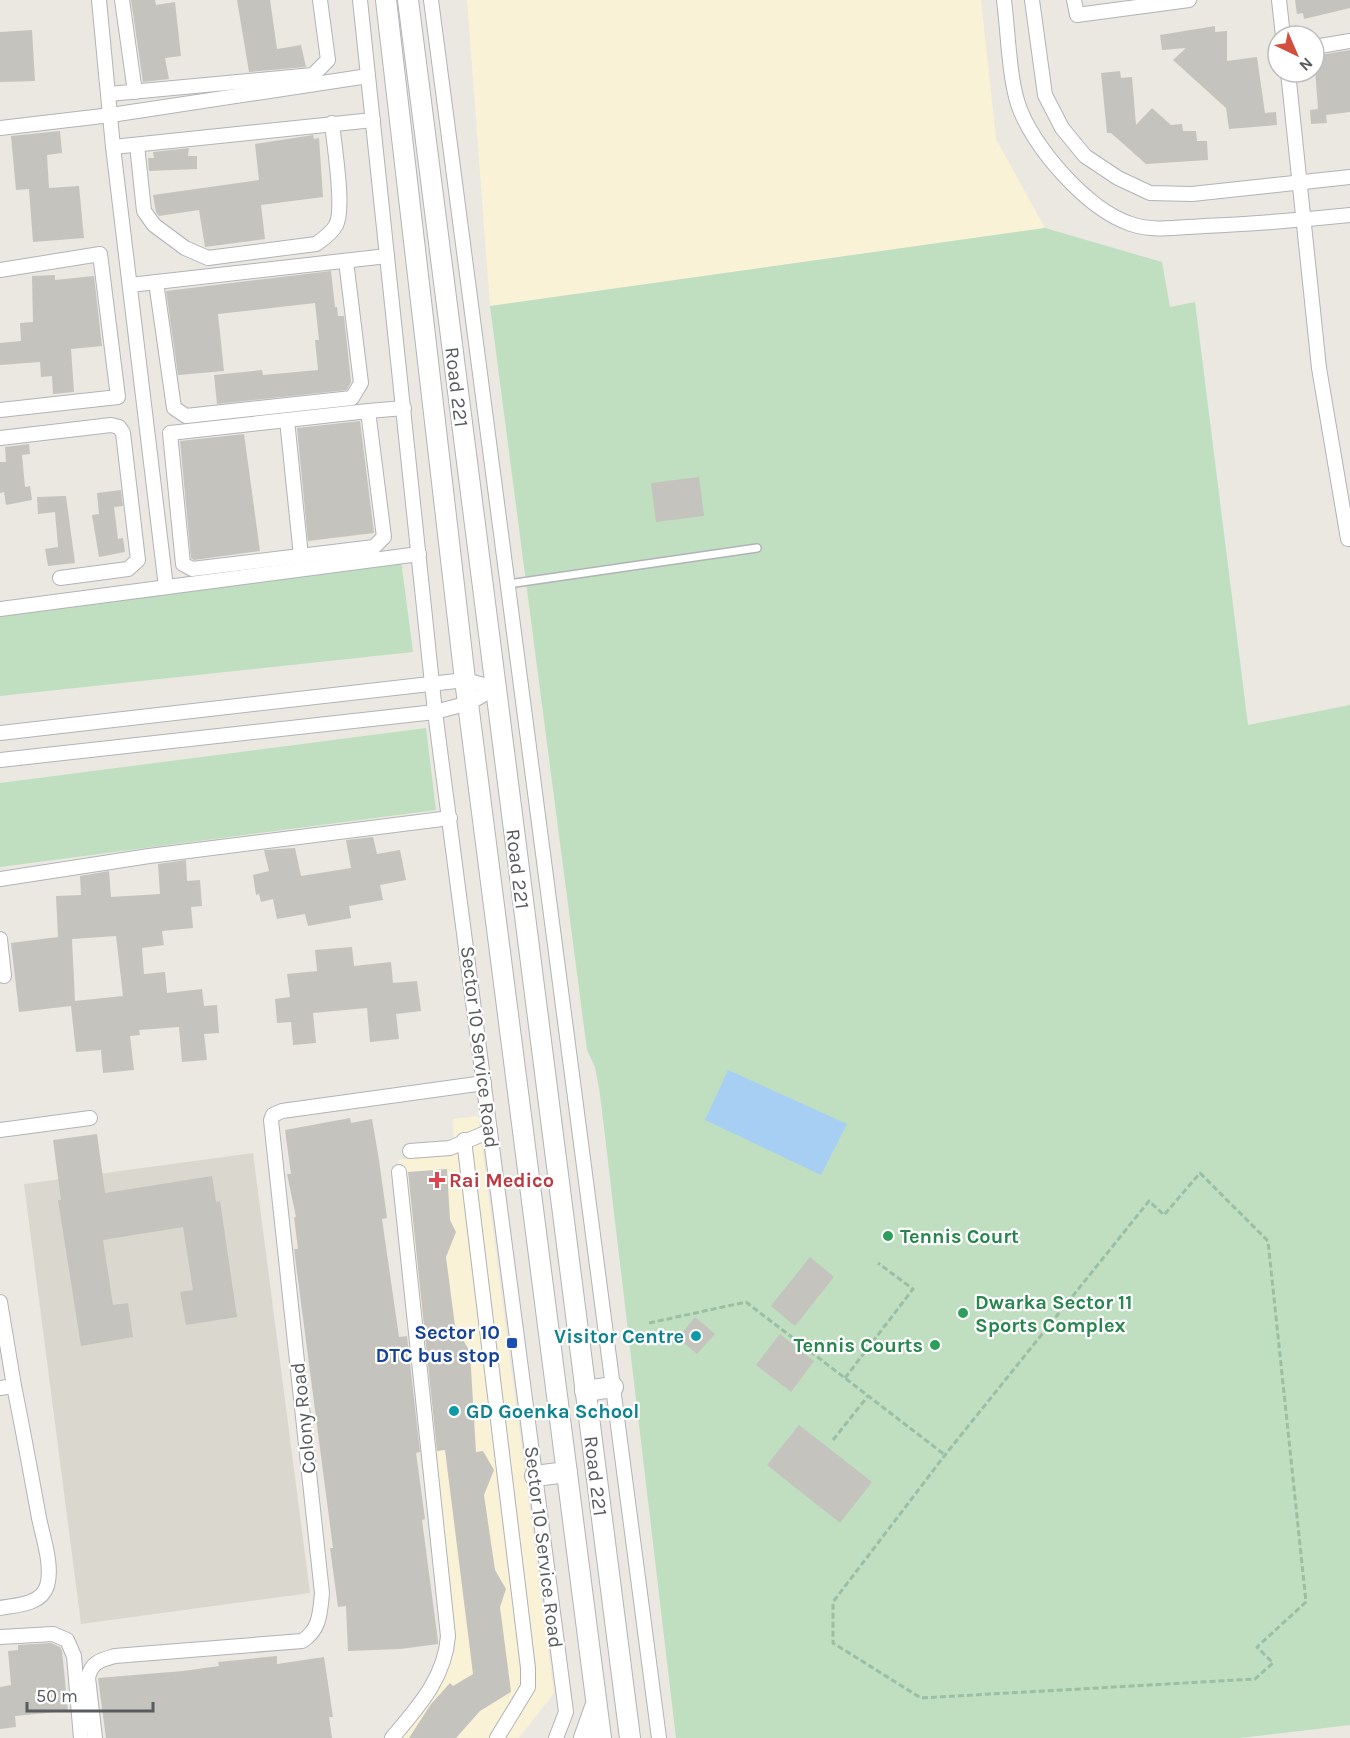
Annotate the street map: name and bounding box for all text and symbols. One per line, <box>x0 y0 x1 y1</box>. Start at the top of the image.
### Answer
north arrow <box>1266 24 1326 84</box>
text: N <box>1295 54 1317 75</box>
street label: Road 221 <box>440 346 473 428</box>
street label: Road 221 <box>501 828 534 910</box>
street label: Sector 10 Service Road <box>456 945 503 1149</box>
place label: Rai Medico <box>449 1169 554 1192</box>
marker: Rai Medico <box>430 1173 444 1187</box>
place label: Tennis Court <box>900 1225 1019 1248</box>
marker: Tennis Court <box>881 1229 895 1243</box>
place label: Dwarka Sector 11 Sports Complex <box>975 1291 1132 1337</box>
marker: Dwarka Sector 11 Sports Complex <box>956 1306 970 1320</box>
place label: Sector 10 DTC bus stop <box>376 1321 500 1367</box>
place label: Visitor Centre <box>554 1325 684 1348</box>
marker: Visitor Centre <box>689 1329 703 1343</box>
place label: Tennis Courts <box>794 1334 923 1357</box>
marker: Sector 10 DTC bus stop <box>505 1336 519 1350</box>
marker: Tennis Courts <box>928 1338 942 1352</box>
street label: Colony Road <box>286 1361 321 1475</box>
place label: GD Goenka School <box>466 1400 639 1423</box>
marker: GD Goenka School <box>447 1404 461 1418</box>
street label: Road 221 <box>579 1435 612 1517</box>
street label: Sector 10 Service Road <box>520 1445 567 1649</box>
scale bar <box>27 1675 153 1713</box>
text: 50 m <box>36 1685 78 1707</box>

